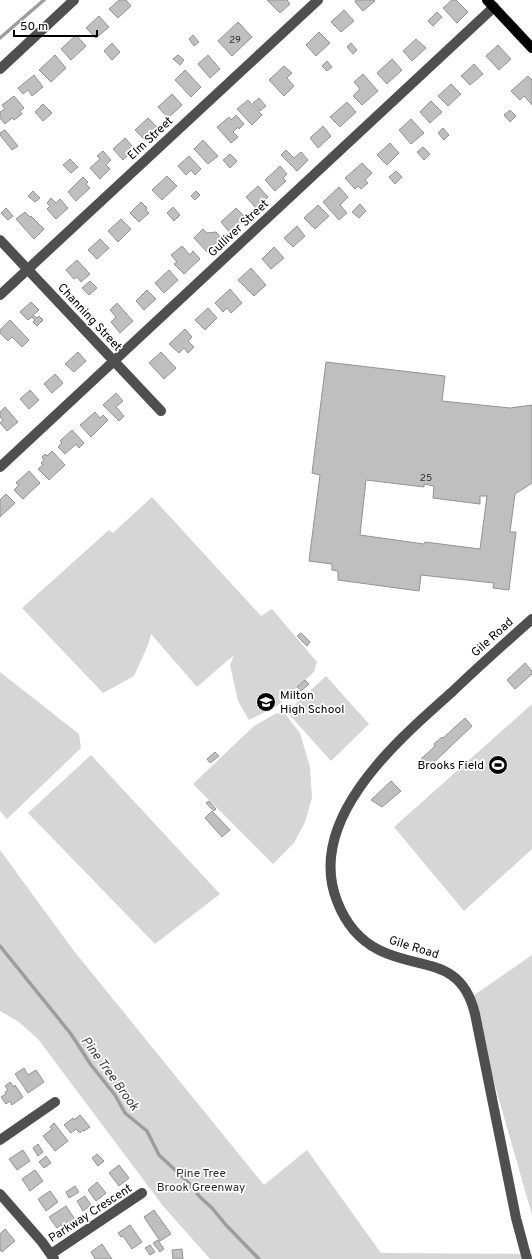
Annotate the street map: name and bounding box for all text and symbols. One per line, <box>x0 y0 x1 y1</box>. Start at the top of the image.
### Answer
scale bar <box>14 12 97 38</box>
text: 50 m <box>20 19 48 35</box>
house number: 29 <box>229 34 241 47</box>
street label: Elm Street <box>125 114 177 164</box>
street label: Gulliver Street <box>205 196 272 261</box>
street label: Channing Street <box>54 280 125 355</box>
house number: 25 <box>420 472 432 485</box>
street label: Gile Road <box>468 615 517 661</box>
place label: Milton High School <box>280 688 344 718</box>
school or university icon: Milton High School <box>255 691 277 713</box>
sports icon: Brooks Field <box>487 754 509 776</box>
place label: Brooks Field <box>417 758 484 774</box>
street label: Gile Road <box>387 933 441 963</box>
water label: Pine Tree Brook <box>77 1034 142 1115</box>
park label: Pine Tree Brook Greenway <box>157 1166 245 1196</box>
street label: Parkway Crescent <box>46 1181 135 1247</box>

